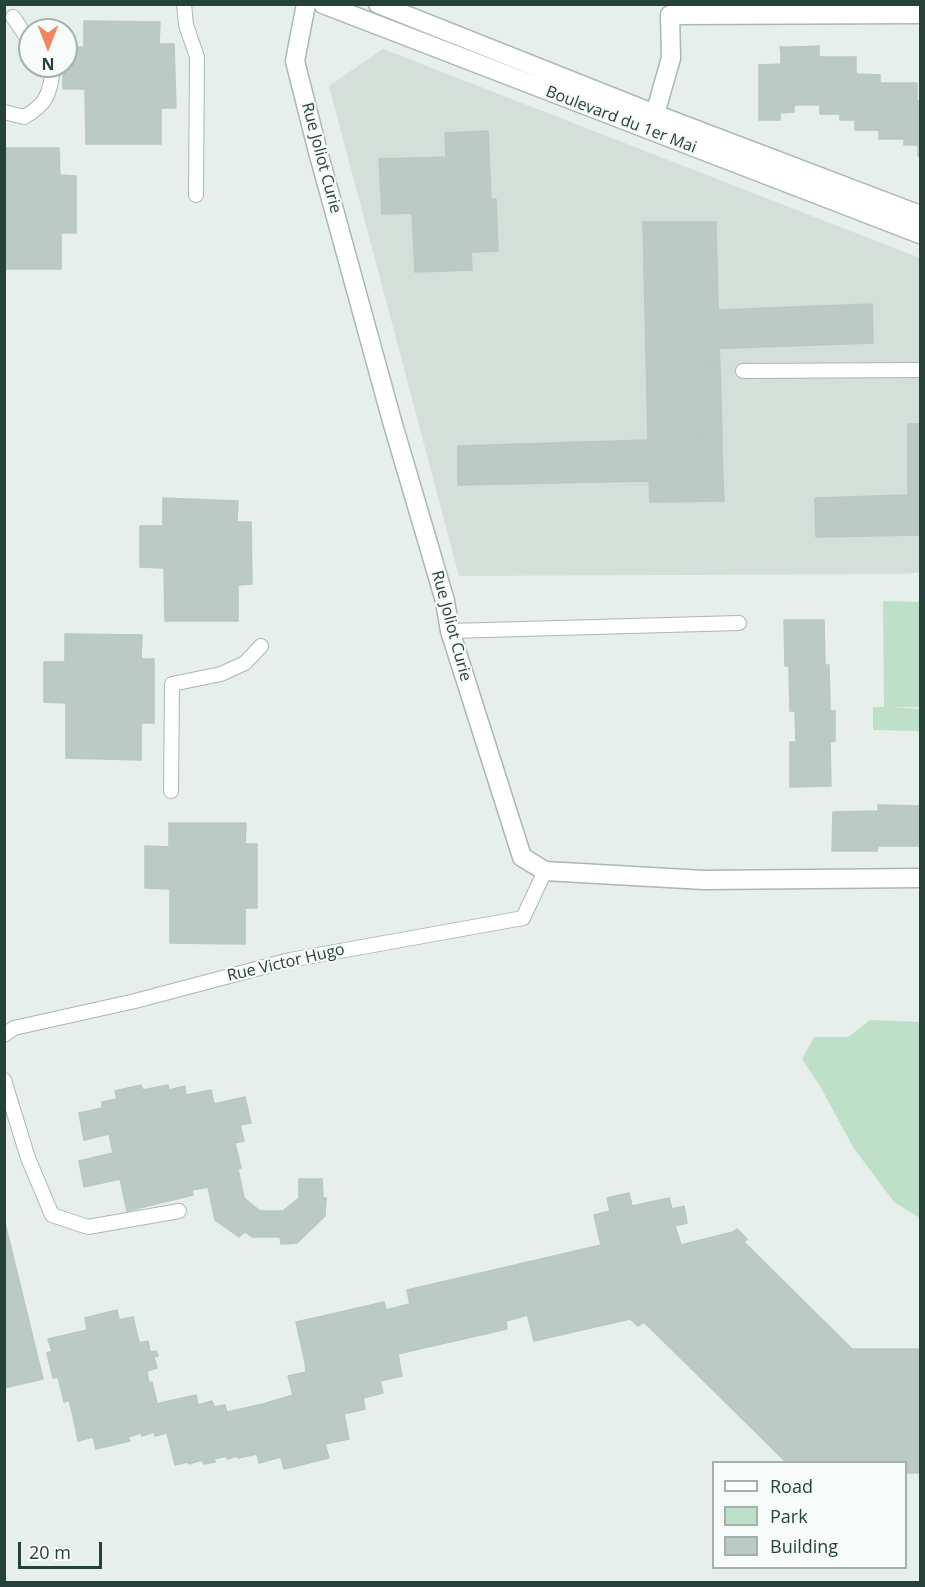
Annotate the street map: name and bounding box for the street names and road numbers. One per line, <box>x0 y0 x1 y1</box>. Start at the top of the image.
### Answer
street label: Boulevard du 1er Mai <box>543 82 699 158</box>
street label: Rue Joliot Curie <box>297 101 345 215</box>
street label: Rue Joliot Curie <box>427 569 475 683</box>
street label: Rue Victor Hugo <box>225 940 347 986</box>

